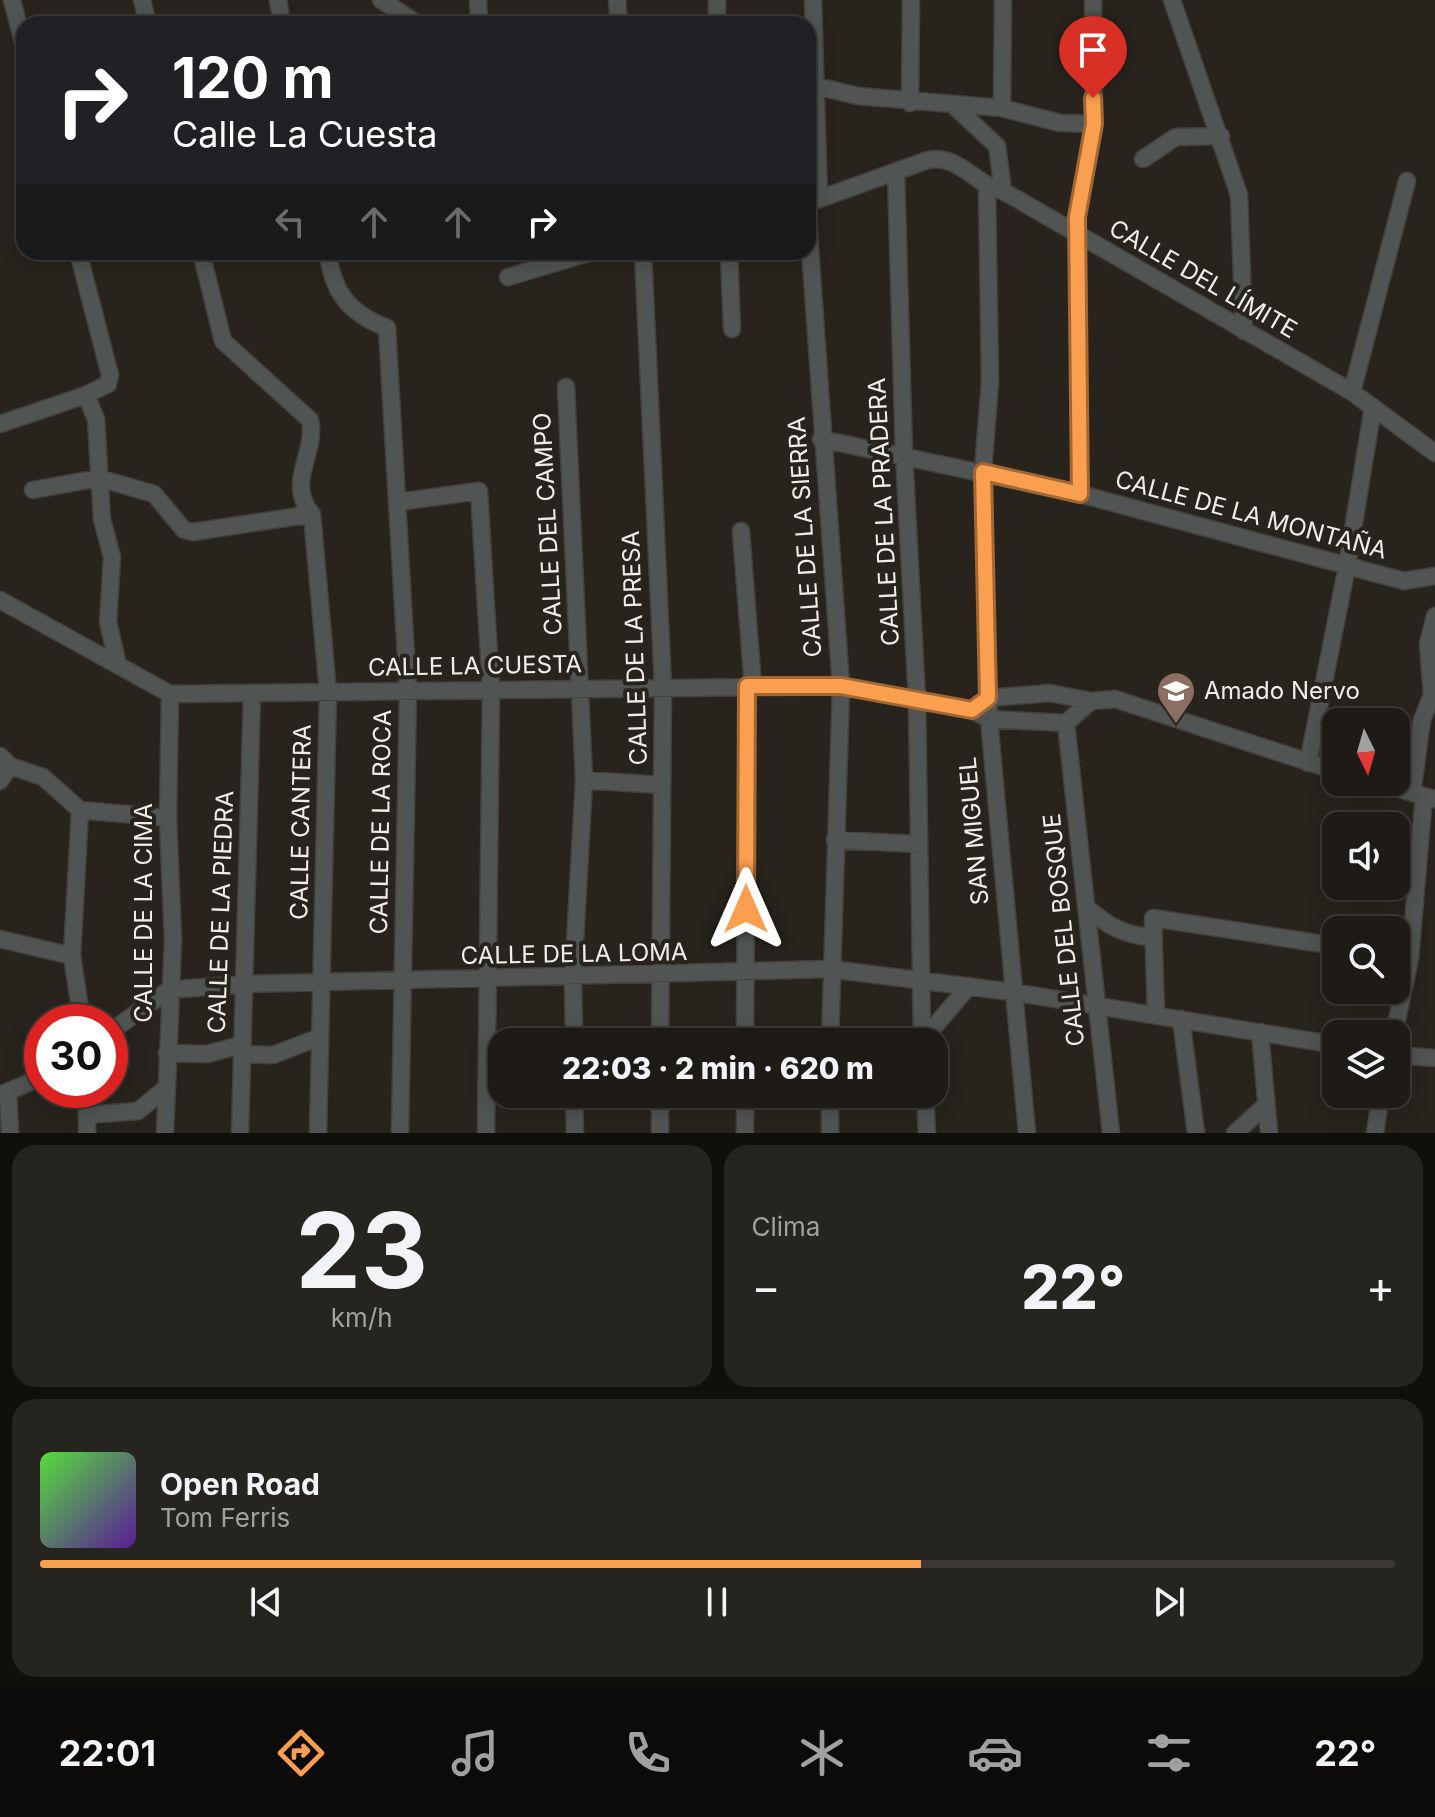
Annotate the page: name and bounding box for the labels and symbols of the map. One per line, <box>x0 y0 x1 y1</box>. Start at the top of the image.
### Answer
pin <box>1059 16 1127 98</box>
street label: CALLE DEL LÍMITE <box>1104 212 1303 344</box>
street label: CALLE DE LA PRADERA <box>862 377 905 647</box>
street label: CALLE DEL CAMPO <box>527 412 568 636</box>
street label: CALLE DE LA SIERRA <box>782 416 827 658</box>
street label: CALLE DE LA MONTAÑA <box>1112 464 1390 565</box>
street label: CALLE DE LA PRESA <box>616 530 653 766</box>
street label: CALLE LA CUESTA <box>368 649 582 682</box>
school or university icon: Amado Nervo <box>1155 670 1197 725</box>
place label: Amado Nervo <box>1204 676 1360 705</box>
north arrow <box>1322 708 1410 796</box>
street label: CALLE DE LA ROCA <box>364 709 397 935</box>
street label: CALLE CANTERA <box>284 724 317 920</box>
street label: SAN MIGUEL <box>953 756 994 906</box>
street label: CALLE DE LA PIEDRA <box>202 790 239 1034</box>
street label: CALLE DE LA CIMA <box>129 803 158 1023</box>
street label: CALLE DEL BOSQUE <box>1037 812 1090 1048</box>
position arrow <box>704 867 788 951</box>
street label: CALLE DE LA LOMA <box>460 937 688 970</box>
speed limit sign: 30 <box>24 1004 128 1108</box>

